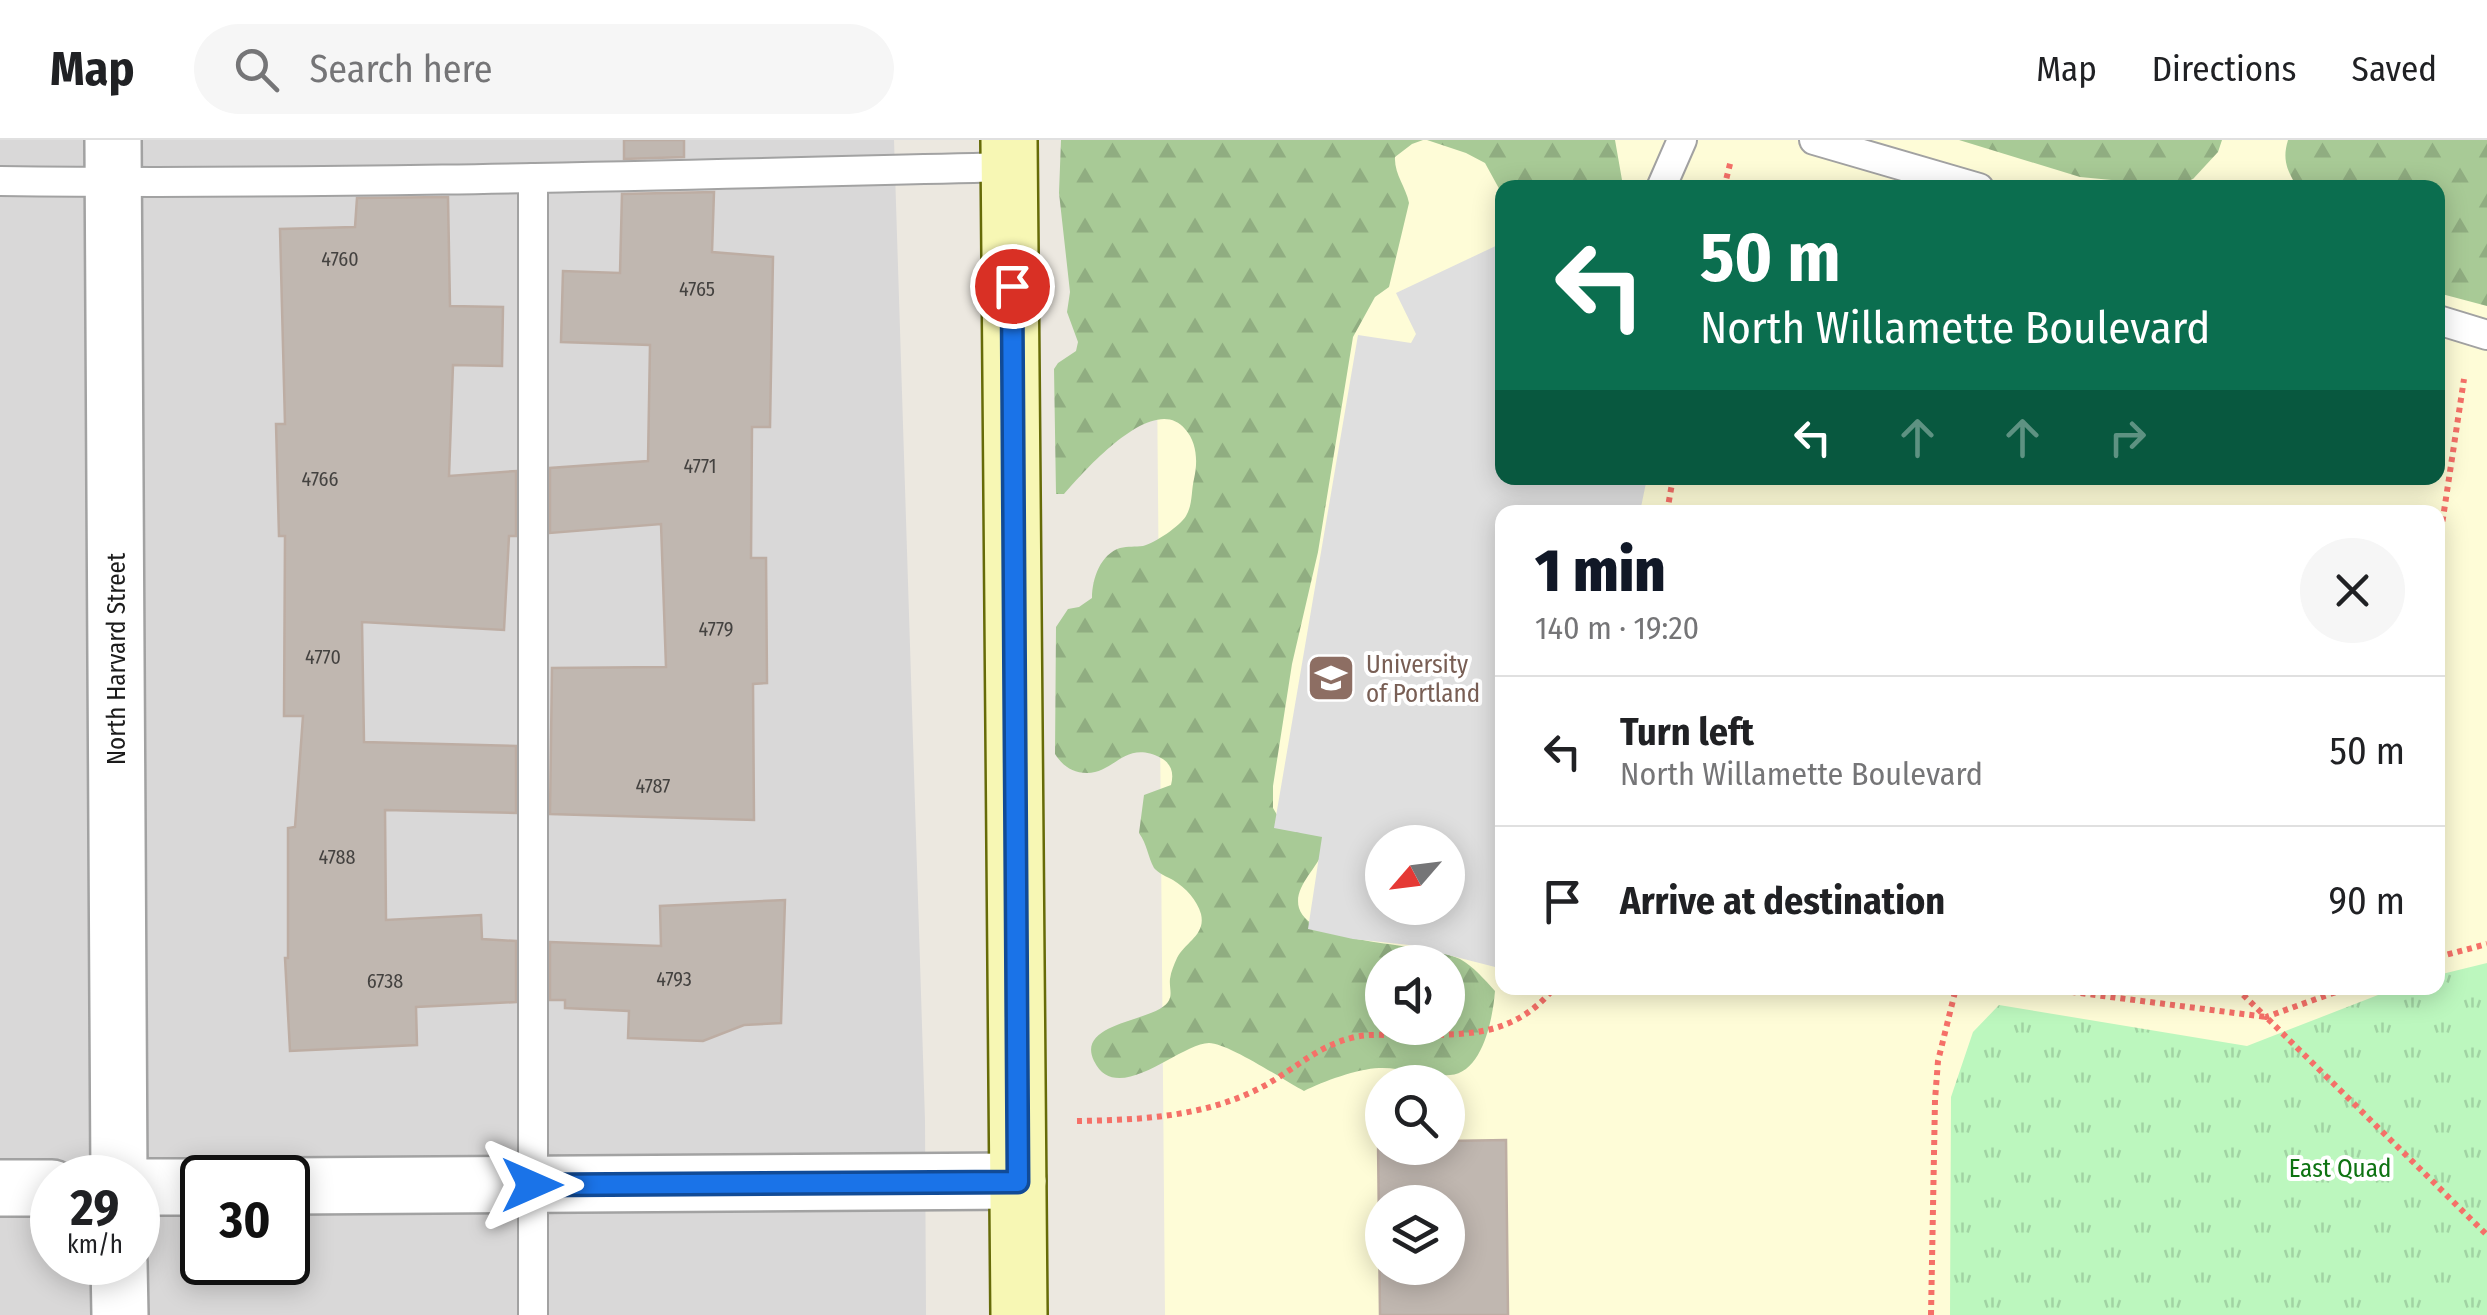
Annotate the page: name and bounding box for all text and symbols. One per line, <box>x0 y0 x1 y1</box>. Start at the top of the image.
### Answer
search box <box>194 24 894 114</box>
text: Map <box>50 40 134 98</box>
icon: search <box>229 42 284 97</box>
text: Search here <box>309 46 493 92</box>
text: Map <box>2036 48 2097 90</box>
text: Directions <box>2152 48 2297 90</box>
text: Saved <box>2352 48 2437 90</box>
text: 50 m <box>1700 216 1841 300</box>
icon: left <box>1535 220 1665 350</box>
pin <box>970 244 1055 329</box>
house number: 4760 <box>321 247 359 271</box>
icon: arrive <box>985 259 1040 314</box>
house number: 4765 <box>679 277 715 301</box>
text: North Willamette Boulevard <box>1700 301 2210 355</box>
icon: left <box>1785 410 1840 465</box>
icon: ahead <box>1890 410 1945 465</box>
icon: ahead <box>1995 410 2050 465</box>
icon: right <box>2100 410 2155 465</box>
house number: 4771 <box>683 454 717 478</box>
house number: 4766 <box>302 467 338 491</box>
text: 1 min <box>1535 535 1666 607</box>
button: close <box>2300 538 2405 643</box>
street label: North Harvard Street <box>102 552 132 765</box>
text: 140 m · 19:20 <box>1535 609 1699 647</box>
house number: 4779 <box>699 617 733 641</box>
house number: 4770 <box>305 645 341 669</box>
place label: University of Portland <box>1366 650 1480 709</box>
school or university icon: University of Portland <box>1305 652 1357 704</box>
text: Turn left <box>1620 709 1754 755</box>
icon: left <box>1535 724 1590 779</box>
text: 50 m <box>2330 728 2405 774</box>
text: North Willamette Boulevard <box>1620 755 1983 793</box>
house number: 4787 <box>636 774 670 798</box>
north arrow <box>1365 825 1465 925</box>
map controls <box>1365 825 1465 1285</box>
house number: 4788 <box>318 845 356 869</box>
icon: arrive <box>1535 874 1590 929</box>
text: Arrive at destination <box>1620 878 1945 924</box>
text: 90 m <box>2329 878 2405 924</box>
button: sound <box>1365 945 1465 1045</box>
house number: 4793 <box>656 967 692 991</box>
house number: 6738 <box>367 969 403 993</box>
button: search <box>1365 1065 1465 1165</box>
position arrow <box>480 1133 584 1237</box>
park label: East Quad <box>2289 1154 2391 1184</box>
speed limit sign: 30 <box>180 1155 310 1285</box>
text: 29 <box>71 1178 119 1238</box>
button: layers <box>1365 1185 1465 1285</box>
text: km/h <box>67 1230 123 1260</box>

